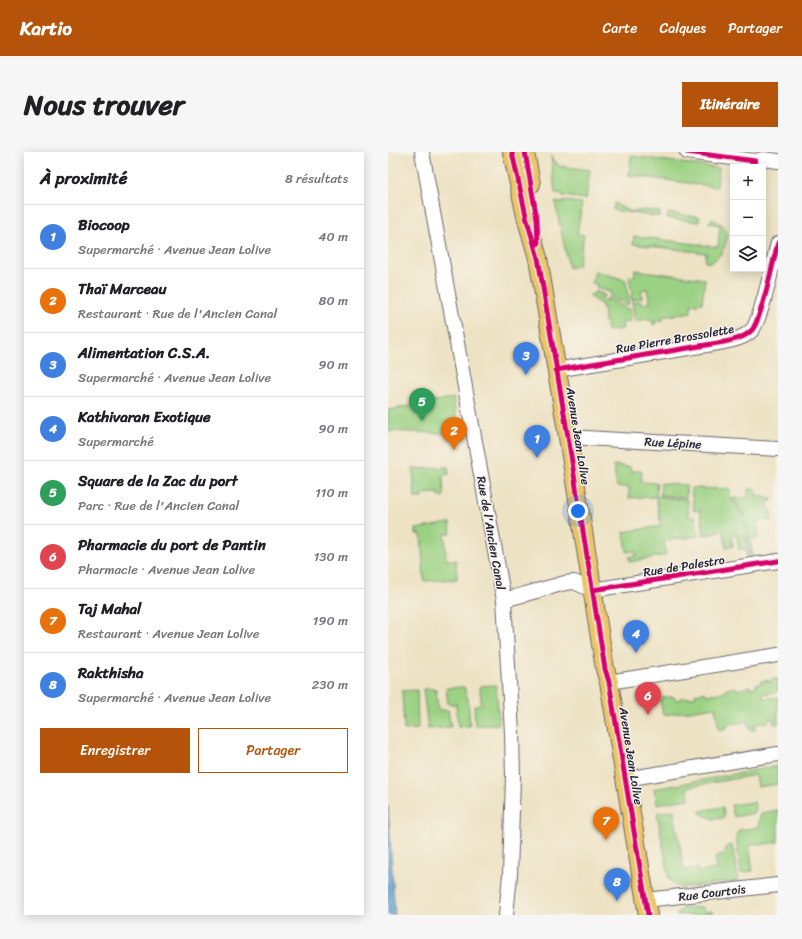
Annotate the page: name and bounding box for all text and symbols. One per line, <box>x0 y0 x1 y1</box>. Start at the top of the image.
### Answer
text: Kartio <box>20 12 72 45</box>
text: Carte <box>603 16 637 41</box>
text: Calques <box>659 16 706 41</box>
text: Partager <box>728 16 782 41</box>
text: Nous trouver <box>24 80 184 129</box>
button: Itinéraire <box>682 82 778 127</box>
text: À proximité <box>40 163 127 193</box>
map controls <box>730 164 766 272</box>
button: + <box>730 164 766 200</box>
text: 8 résultats <box>285 167 348 190</box>
button: − <box>730 200 766 236</box>
text: Biocoop <box>78 212 130 238</box>
text: 1 <box>50 225 56 248</box>
text: 40 m <box>318 225 348 248</box>
button: layers <box>730 236 766 272</box>
text: Supermarché · Avenue Jean Lolive <box>78 238 271 261</box>
text: Thaï Marceau <box>78 276 167 302</box>
text: 2 <box>49 289 57 312</box>
text: 80 m <box>319 289 348 312</box>
text: Restaurant · Rue de l'Ancien Canal <box>78 302 277 325</box>
street label: Rue Pierre Brossolette <box>614 318 736 360</box>
text: Alimentation C.S.A. <box>78 340 210 366</box>
pin: 3 <box>513 342 539 375</box>
text: 3 <box>49 353 57 376</box>
text: 90 m <box>318 353 348 376</box>
text: Supermarché · Avenue Jean Lolive <box>78 366 271 389</box>
street label: Avenue Jean Lolive <box>559 385 597 487</box>
pin: 5 <box>409 388 435 421</box>
text: Kathivaran Exotique <box>78 404 211 430</box>
text: 4 <box>49 417 57 440</box>
text: 90 m <box>318 417 348 440</box>
pin: 2 <box>441 417 467 450</box>
pin: 1 <box>524 425 550 458</box>
text: Supermarché <box>78 430 154 453</box>
street label: Rue Lépine <box>644 431 702 455</box>
text: Square de la Zac du port <box>78 468 237 494</box>
street label: Rue de l'Ancien Canal <box>470 474 512 592</box>
text: 5 <box>49 481 57 504</box>
text: 110 m <box>315 481 348 504</box>
text: Parc · Rue de l'Ancien Canal <box>78 494 239 517</box>
your location <box>568 501 588 521</box>
text: Pharmacie du port de Pantin <box>78 532 266 558</box>
text: 6 <box>49 545 57 568</box>
text: 130 m <box>314 545 348 568</box>
street label: Rue de Palestro <box>642 549 726 583</box>
text: Pharmacie · Avenue Jean Lolive <box>78 558 255 581</box>
text: Taj Mahal <box>78 596 141 622</box>
text: 7 <box>49 609 57 632</box>
text: 190 m <box>313 609 348 632</box>
pin: 4 <box>623 620 649 653</box>
text: Restaurant · Avenue Jean Lolive <box>78 622 260 645</box>
text: Rakthisha <box>78 660 143 686</box>
text: 8 <box>49 673 57 696</box>
text: 230 m <box>312 673 348 696</box>
pin: 6 <box>635 682 661 715</box>
text: Supermarché · Avenue Jean Lolive <box>78 686 271 709</box>
street label: Avenue Jean Lolive <box>612 705 650 807</box>
button: Enregistrer <box>40 728 190 773</box>
button: Partager <box>198 728 348 773</box>
pin: 7 <box>593 807 619 840</box>
pin: 8 <box>604 868 630 901</box>
street label: Rue Courtois <box>677 878 747 908</box>

